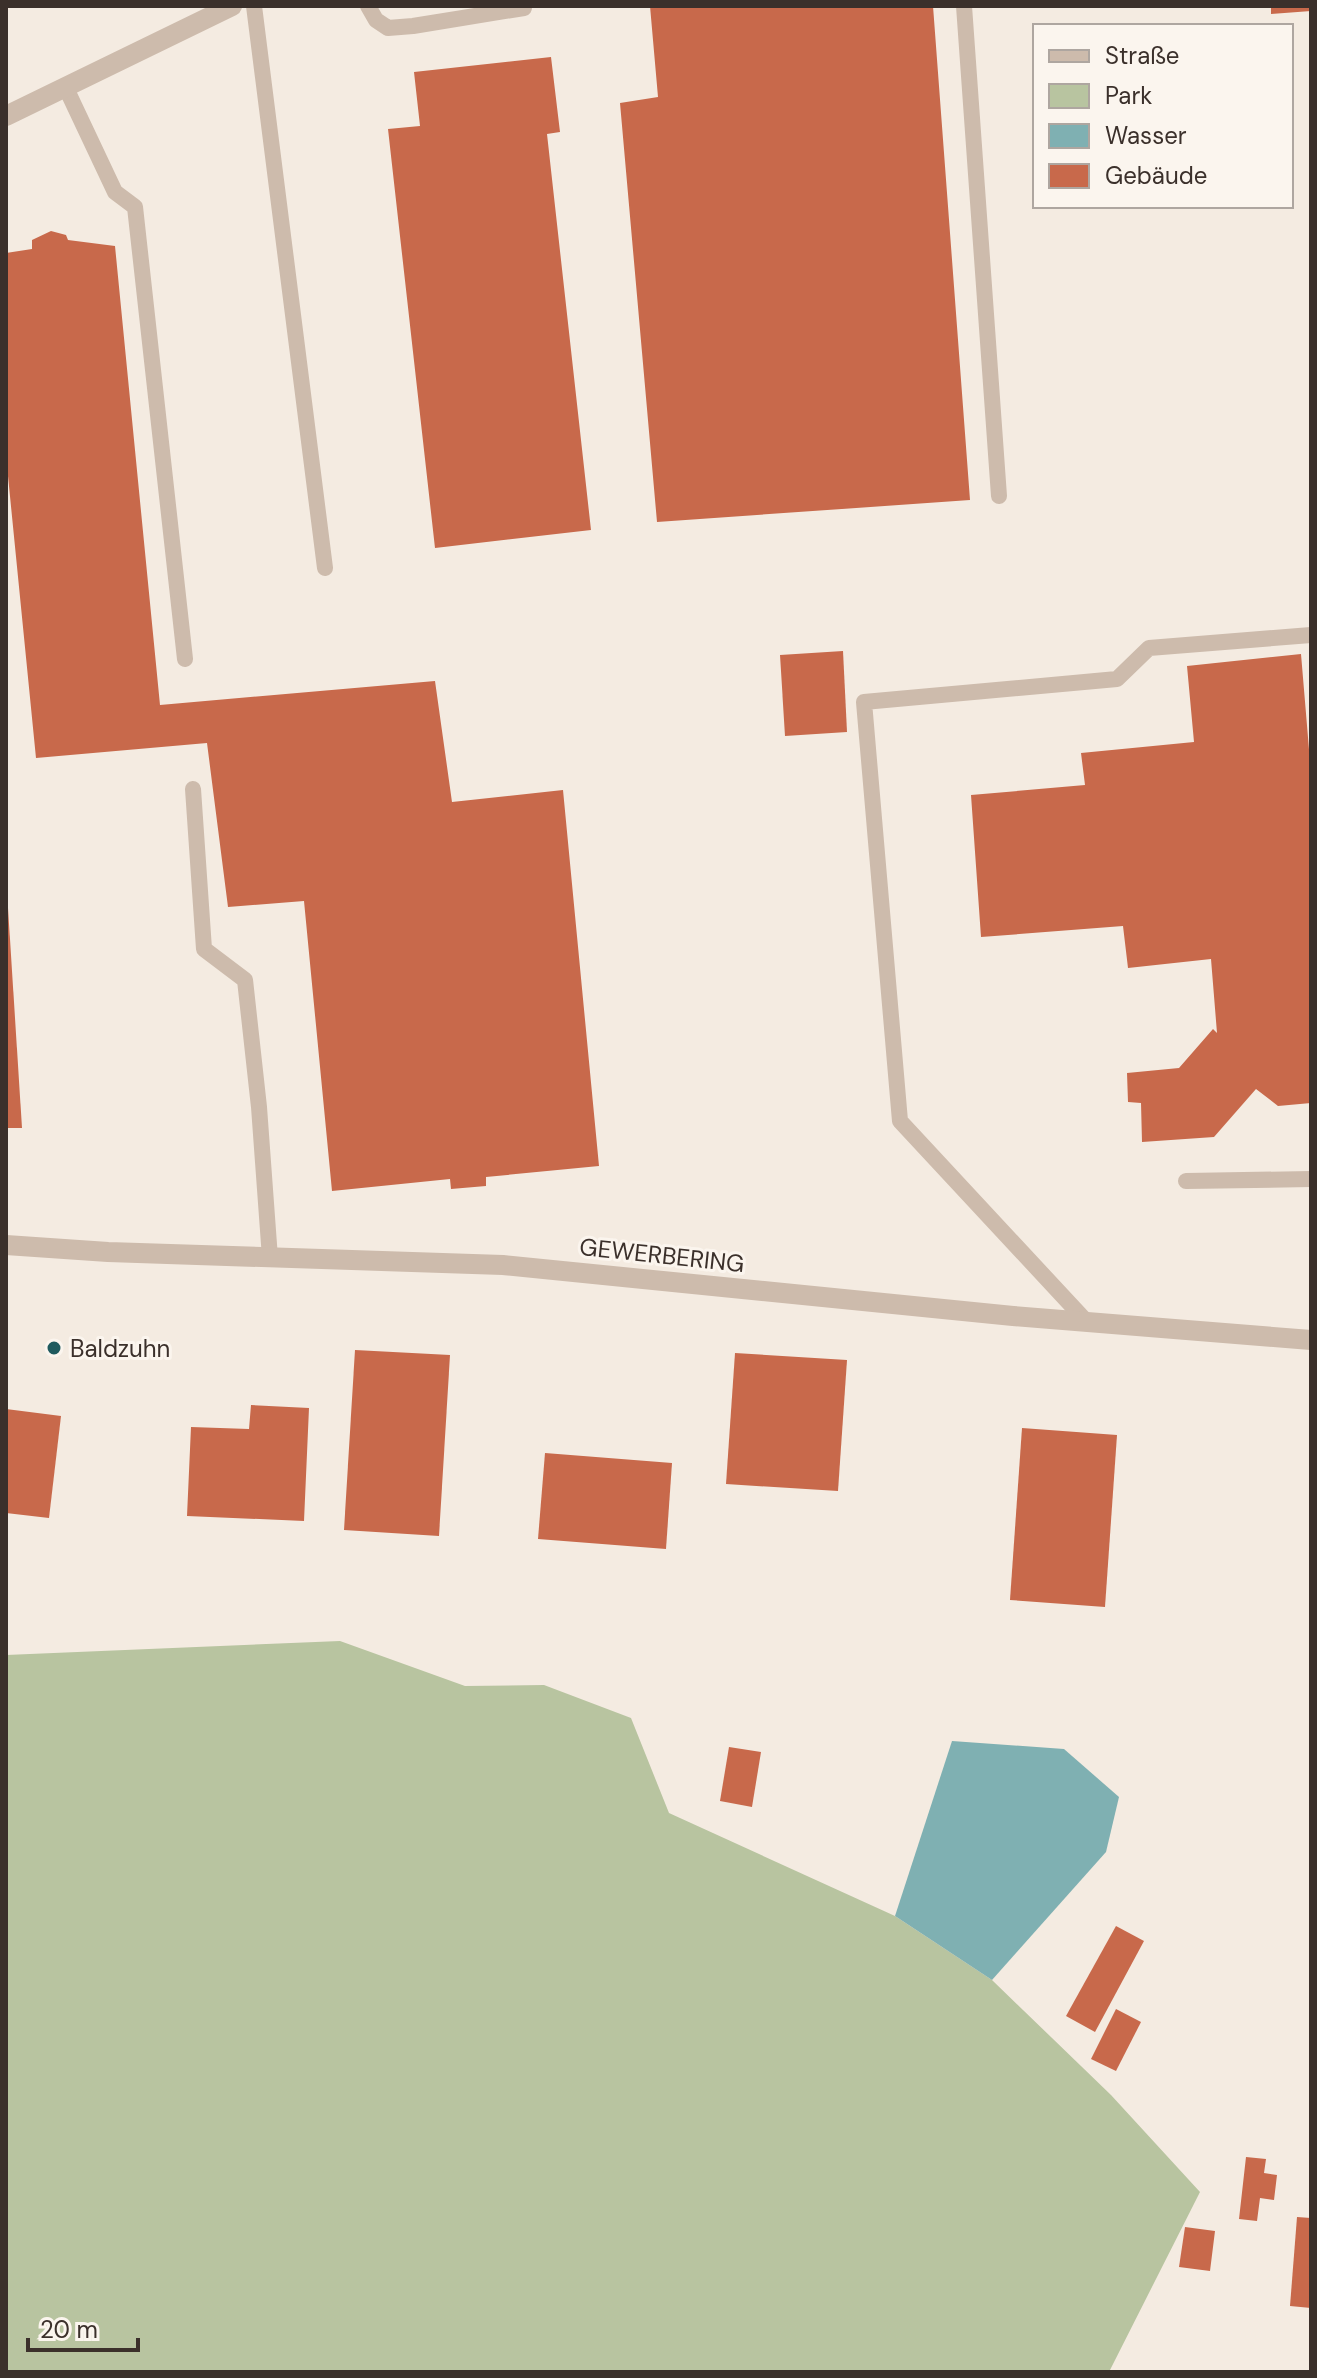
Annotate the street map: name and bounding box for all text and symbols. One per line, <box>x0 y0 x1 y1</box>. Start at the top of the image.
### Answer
legend <box>1033 24 1293 208</box>
text: Straße <box>1105 40 1179 71</box>
text: Park <box>1105 80 1152 111</box>
text: Wasser <box>1105 120 1187 151</box>
text: Gebäude <box>1105 160 1207 191</box>
street label: GEWERBERING <box>578 1231 746 1279</box>
place label: Baldzuhn <box>70 1333 170 1364</box>
marker: Baldzuhn <box>45 1339 63 1357</box>
scale bar <box>28 2302 138 2352</box>
text: 20 m <box>40 2314 98 2345</box>

